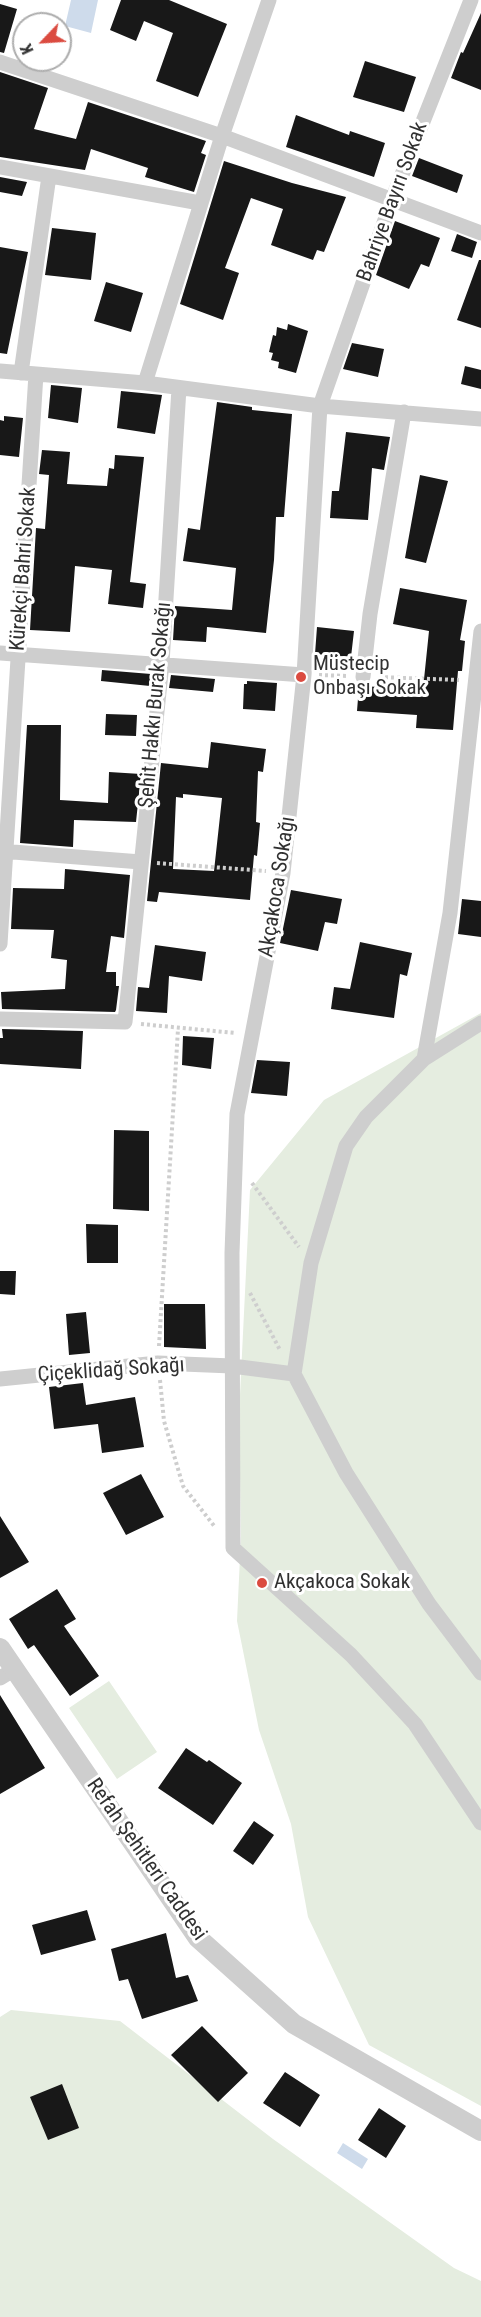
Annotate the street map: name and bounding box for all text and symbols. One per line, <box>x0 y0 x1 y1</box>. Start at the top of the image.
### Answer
north arrow <box>12 12 72 72</box>
text: K <box>17 41 38 57</box>
street label: Bahriye Bayırı Sokak <box>352 119 434 285</box>
street label: Kürekçi Bahri Sokak <box>6 486 42 652</box>
street label: Şehit Hakkı Burak Sokağı <box>134 601 178 809</box>
place label: Müstecip Onbaşı Sokak <box>313 652 426 702</box>
marker: Müstecip Onbaşı Sokak <box>294 670 308 684</box>
street label: Akçakoca Sokağı <box>254 815 302 959</box>
street label: Çiçeklidağ Sokağı <box>37 1353 185 1389</box>
place label: Akçakoca Sokak <box>274 1570 410 1596</box>
marker: Akçakoca Sokak <box>255 1576 269 1590</box>
street label: Refah Şehitleri Caddesi <box>81 1774 211 1946</box>

